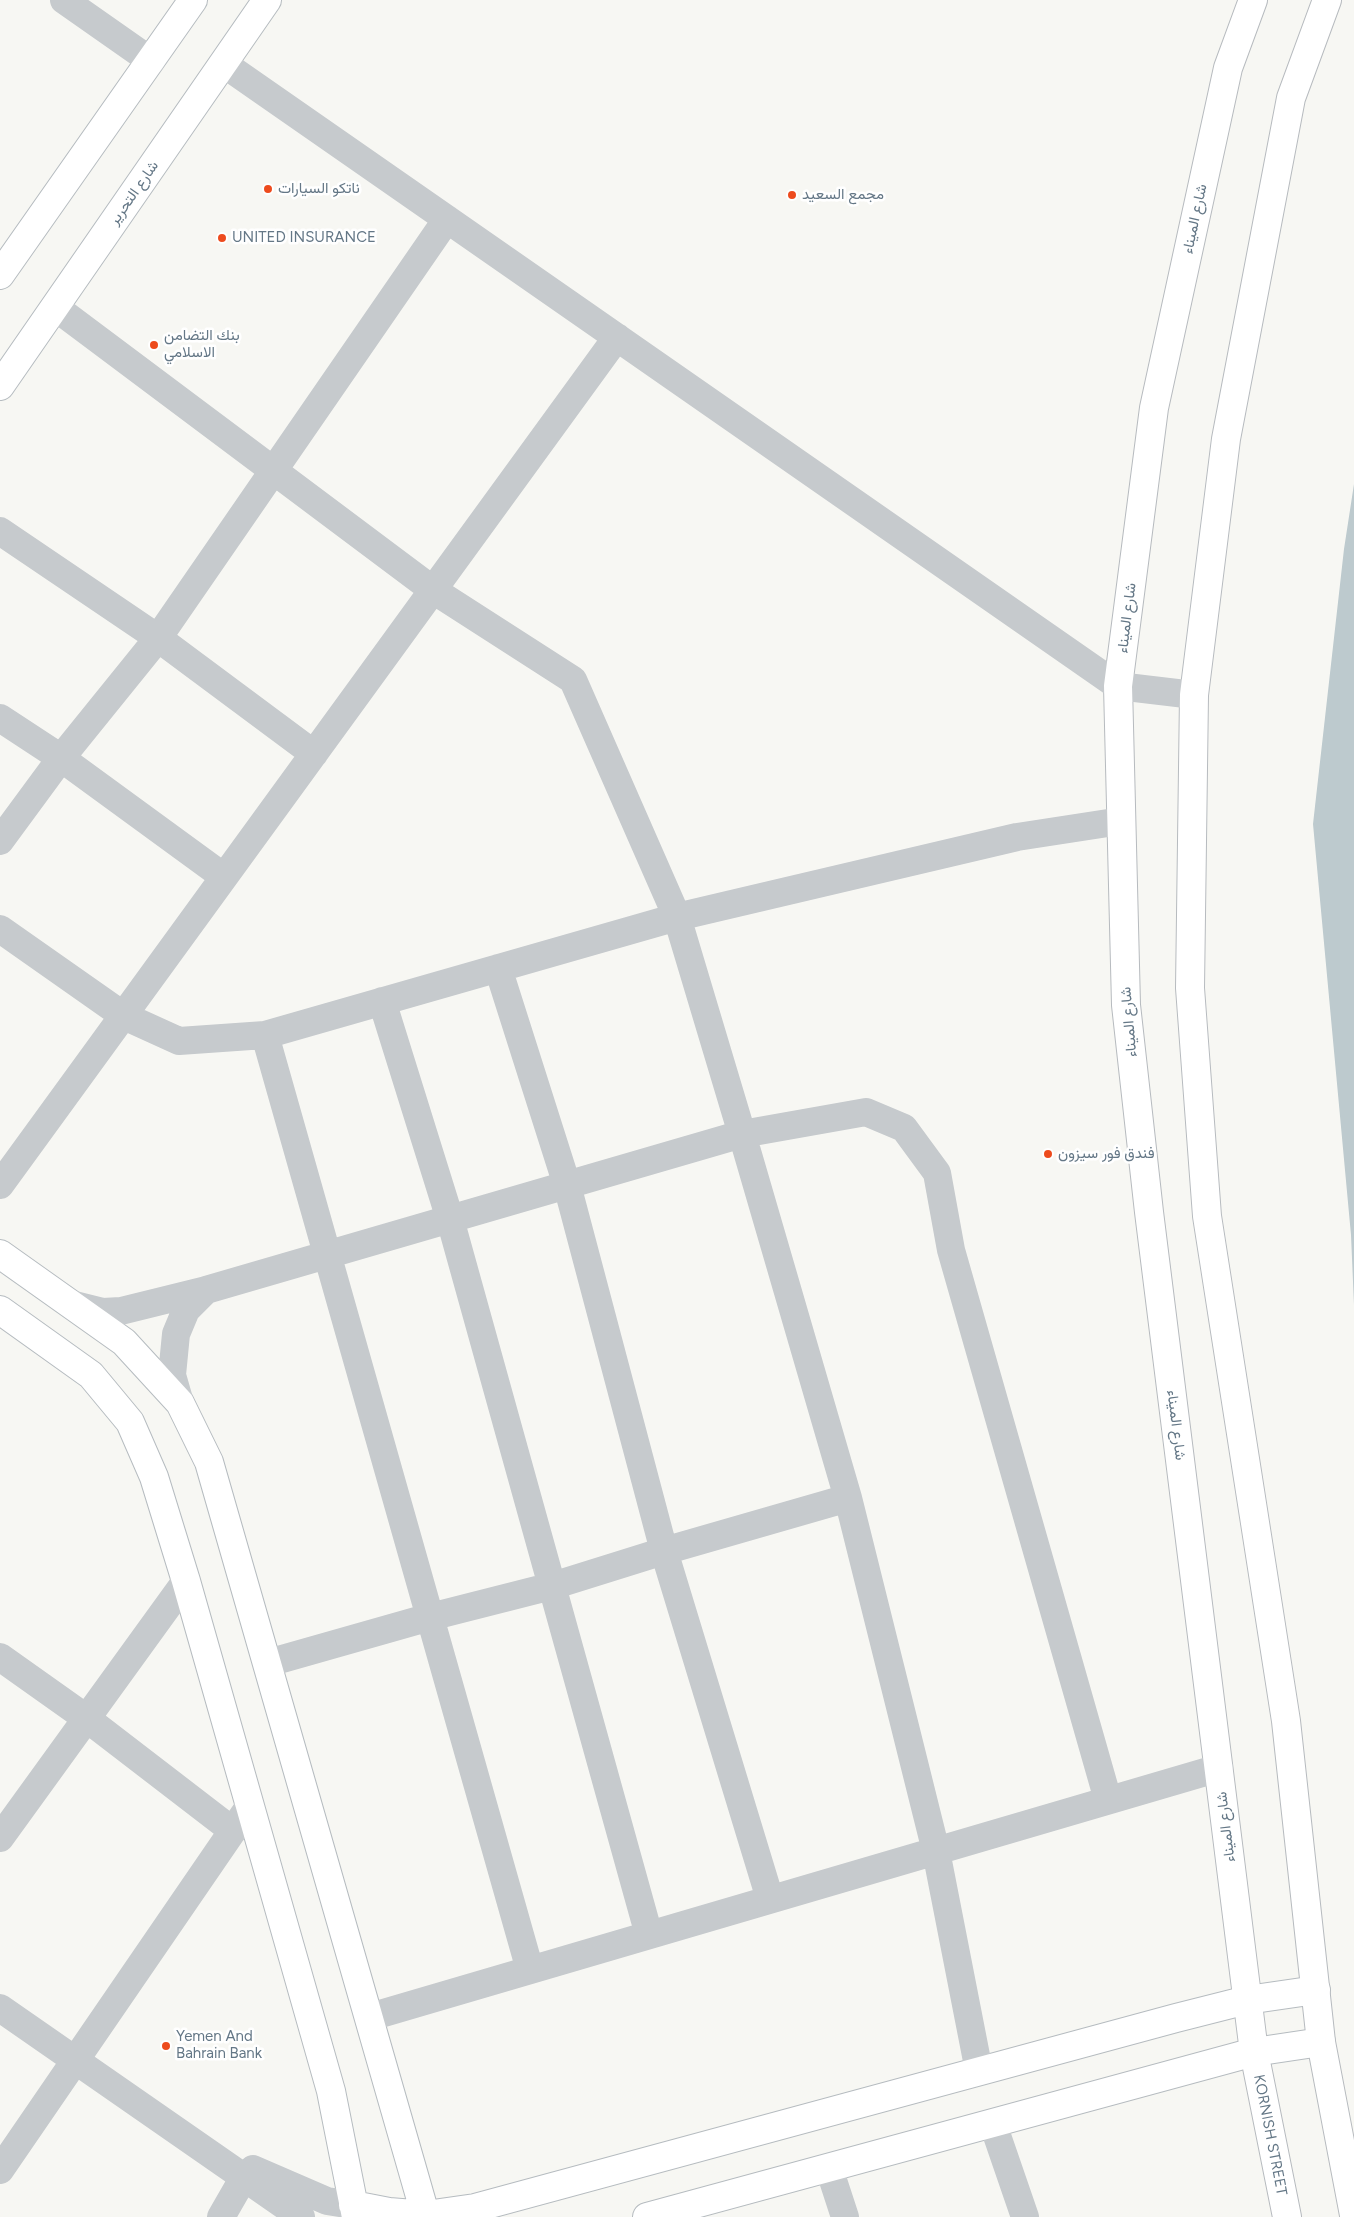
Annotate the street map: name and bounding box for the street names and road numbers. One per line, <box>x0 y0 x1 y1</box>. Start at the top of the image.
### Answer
street label: شارع التحرير <box>105 158 163 228</box>
street label: شارع الميناء <box>1179 183 1211 255</box>
street label: شارع الميناء <box>1114 582 1140 654</box>
street label: شارع الميناء <box>1117 986 1141 1058</box>
street label: شارع الميناء <box>1163 1389 1189 1461</box>
street label: شارع الميناء <box>1213 1791 1239 1863</box>
street label: KORNISH STREET <box>1249 2073 1291 2197</box>

